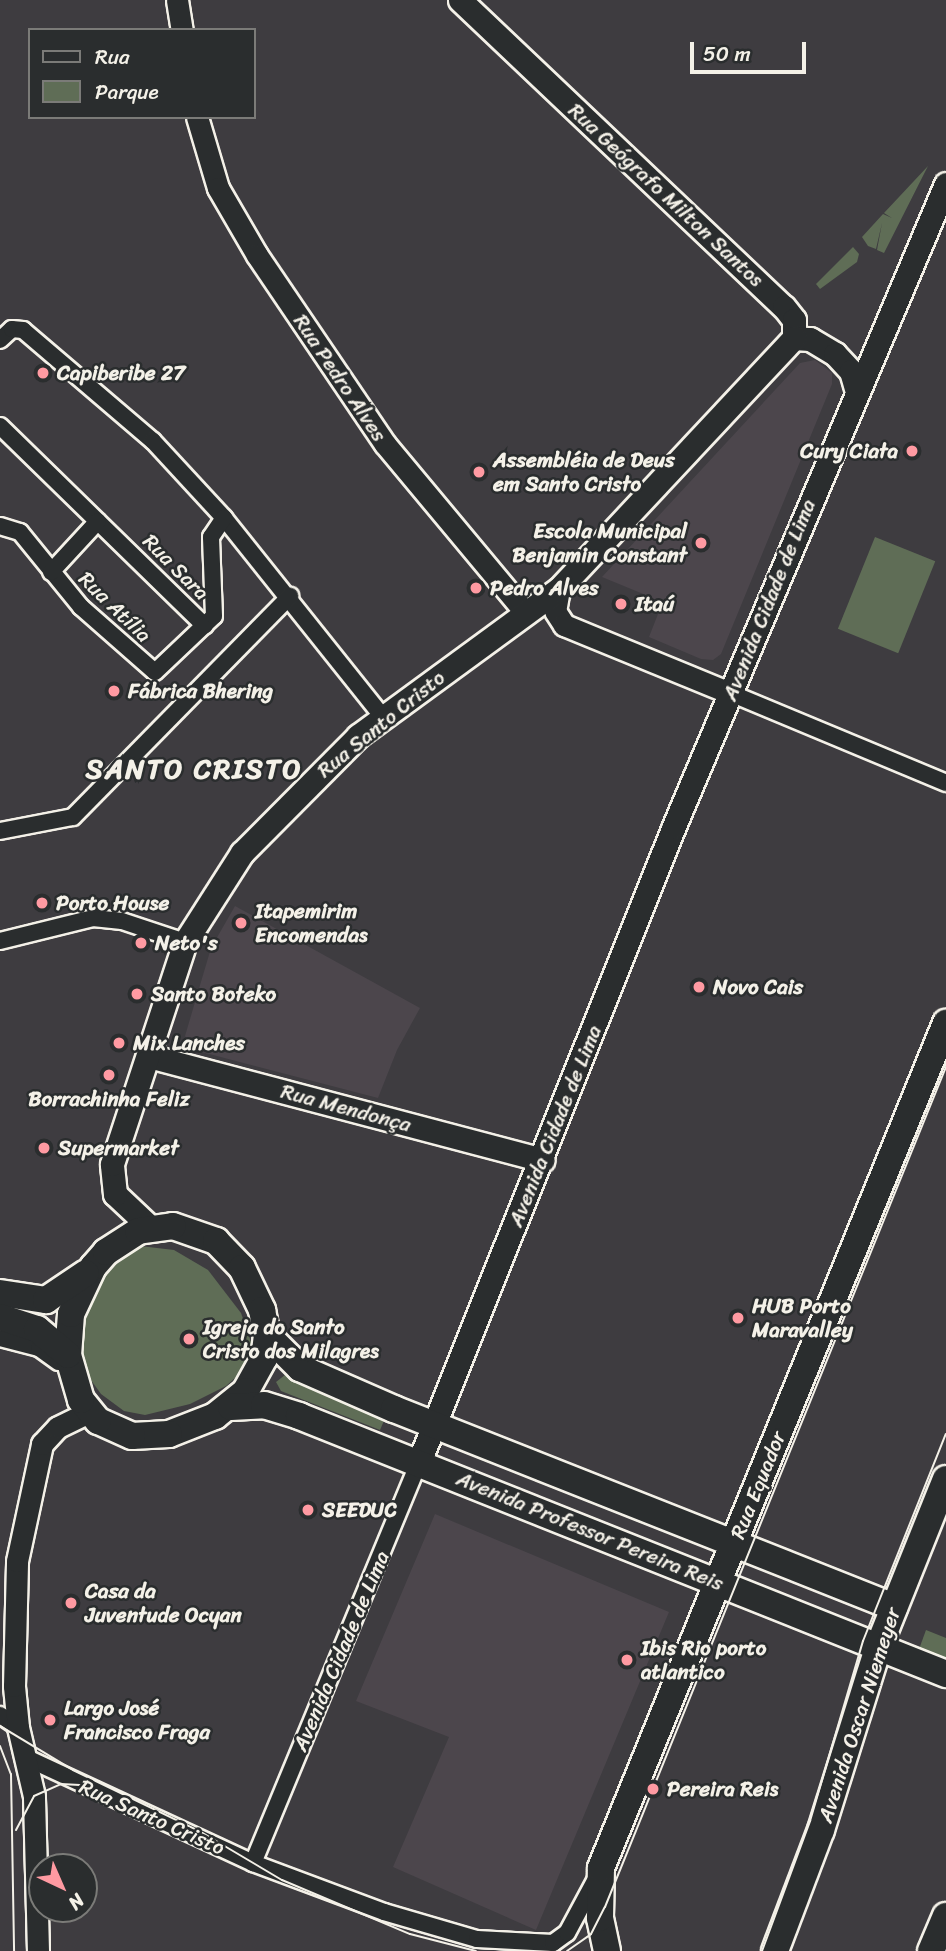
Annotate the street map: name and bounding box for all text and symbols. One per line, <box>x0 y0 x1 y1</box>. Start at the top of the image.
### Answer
legend <box>28 28 256 119</box>
scale bar <box>694 28 810 72</box>
text: 50 m <box>703 35 751 73</box>
text: Rua <box>95 38 130 76</box>
text: Parque <box>95 73 159 111</box>
street label: Rua Geógrafo Milton Santos <box>563 98 769 292</box>
street label: Rua Pedro Alves <box>288 309 392 447</box>
place label: Capiberibe 27 <box>57 360 185 386</box>
marker: Capiberibe 27 <box>35 365 51 381</box>
place label: Cury Ciata <box>800 438 898 464</box>
marker: Cury Ciata <box>904 443 920 459</box>
place label: Assembléia de Deus em Santo Cristo <box>493 447 675 497</box>
marker: Assembléia de Deus em Santo Cristo <box>471 464 487 480</box>
street label: Avenida Cidade de Lima <box>717 496 821 704</box>
place label: Escola Municipal Benjamin Constant <box>511 518 687 568</box>
street label: Rua Sara <box>138 529 214 605</box>
marker: Escola Municipal Benjamin Constant <box>693 535 709 551</box>
street label: Rua Atília <box>73 566 157 648</box>
place label: Pedro Alves <box>490 575 598 601</box>
marker: Pedro Alves <box>468 580 484 596</box>
place label: Itaú <box>635 591 674 617</box>
marker: Itaú <box>613 596 629 612</box>
street label: Rua Santo Cristo <box>312 665 450 783</box>
place label: Fábrica Bhering <box>128 678 274 704</box>
marker: Fábrica Bhering <box>106 683 122 699</box>
district label: SANTO CRISTO <box>89 752 299 786</box>
place label: Porto House <box>56 890 170 916</box>
marker: Porto House <box>34 895 50 911</box>
place label: Itapemirim Encomendas <box>255 898 368 948</box>
marker: Itapemirim Encomendas <box>233 915 249 931</box>
place label: Neto's <box>155 930 218 956</box>
marker: Neto's <box>133 935 149 951</box>
place label: Novo Cais <box>713 974 803 1000</box>
marker: Novo Cais <box>691 979 707 995</box>
place label: Santo Boteko <box>151 981 277 1007</box>
marker: Santo Boteko <box>129 986 145 1002</box>
street label: Avenida Cidade de Lima <box>503 1022 607 1230</box>
place label: Mix Lanches <box>133 1030 246 1056</box>
marker: Mix Lanches <box>111 1035 127 1051</box>
marker: Borrachinha Feliz <box>101 1067 117 1083</box>
street label: Rua Mendonça <box>278 1079 414 1137</box>
place label: Borrachinha Feliz <box>28 1086 190 1112</box>
place label: Supermarket <box>58 1135 179 1161</box>
marker: Supermarket <box>36 1140 52 1156</box>
place label: HUB Porto Maravalley <box>752 1293 853 1343</box>
marker: HUB Porto Maravalley <box>730 1310 746 1326</box>
place label: Igreja do Santo Cristo dos Milagres <box>203 1314 380 1364</box>
marker: Igreja do Santo Cristo dos Milagres <box>181 1331 197 1347</box>
street label: Rua Equador <box>725 1428 791 1542</box>
street label: Avenida Professor Pereira Reis <box>453 1466 727 1596</box>
place label: SEEDUC <box>322 1497 397 1523</box>
marker: SEEDUC <box>300 1502 316 1518</box>
street label: Avenida Cidade de Lima <box>287 1547 395 1755</box>
place label: Casa da Juventude Ocyan <box>85 1578 242 1628</box>
marker: Casa da Juventude Ocyan <box>63 1595 79 1611</box>
street label: Avenida Oscar Niemeyer <box>812 1604 906 1826</box>
place label: Ibis Rio porto atlantico <box>641 1635 766 1685</box>
marker: Ibis Rio porto atlantico <box>619 1652 635 1668</box>
place label: Largo José Francisco Fraga <box>64 1695 210 1745</box>
marker: Largo José Francisco Fraga <box>42 1712 58 1728</box>
street label: Rua Santo Cristo <box>75 1774 229 1860</box>
place label: Pereira Reis <box>667 1776 779 1802</box>
marker: Pereira Reis <box>645 1781 661 1797</box>
north arrow <box>28 1853 98 1923</box>
text: N <box>60 1886 93 1918</box>

